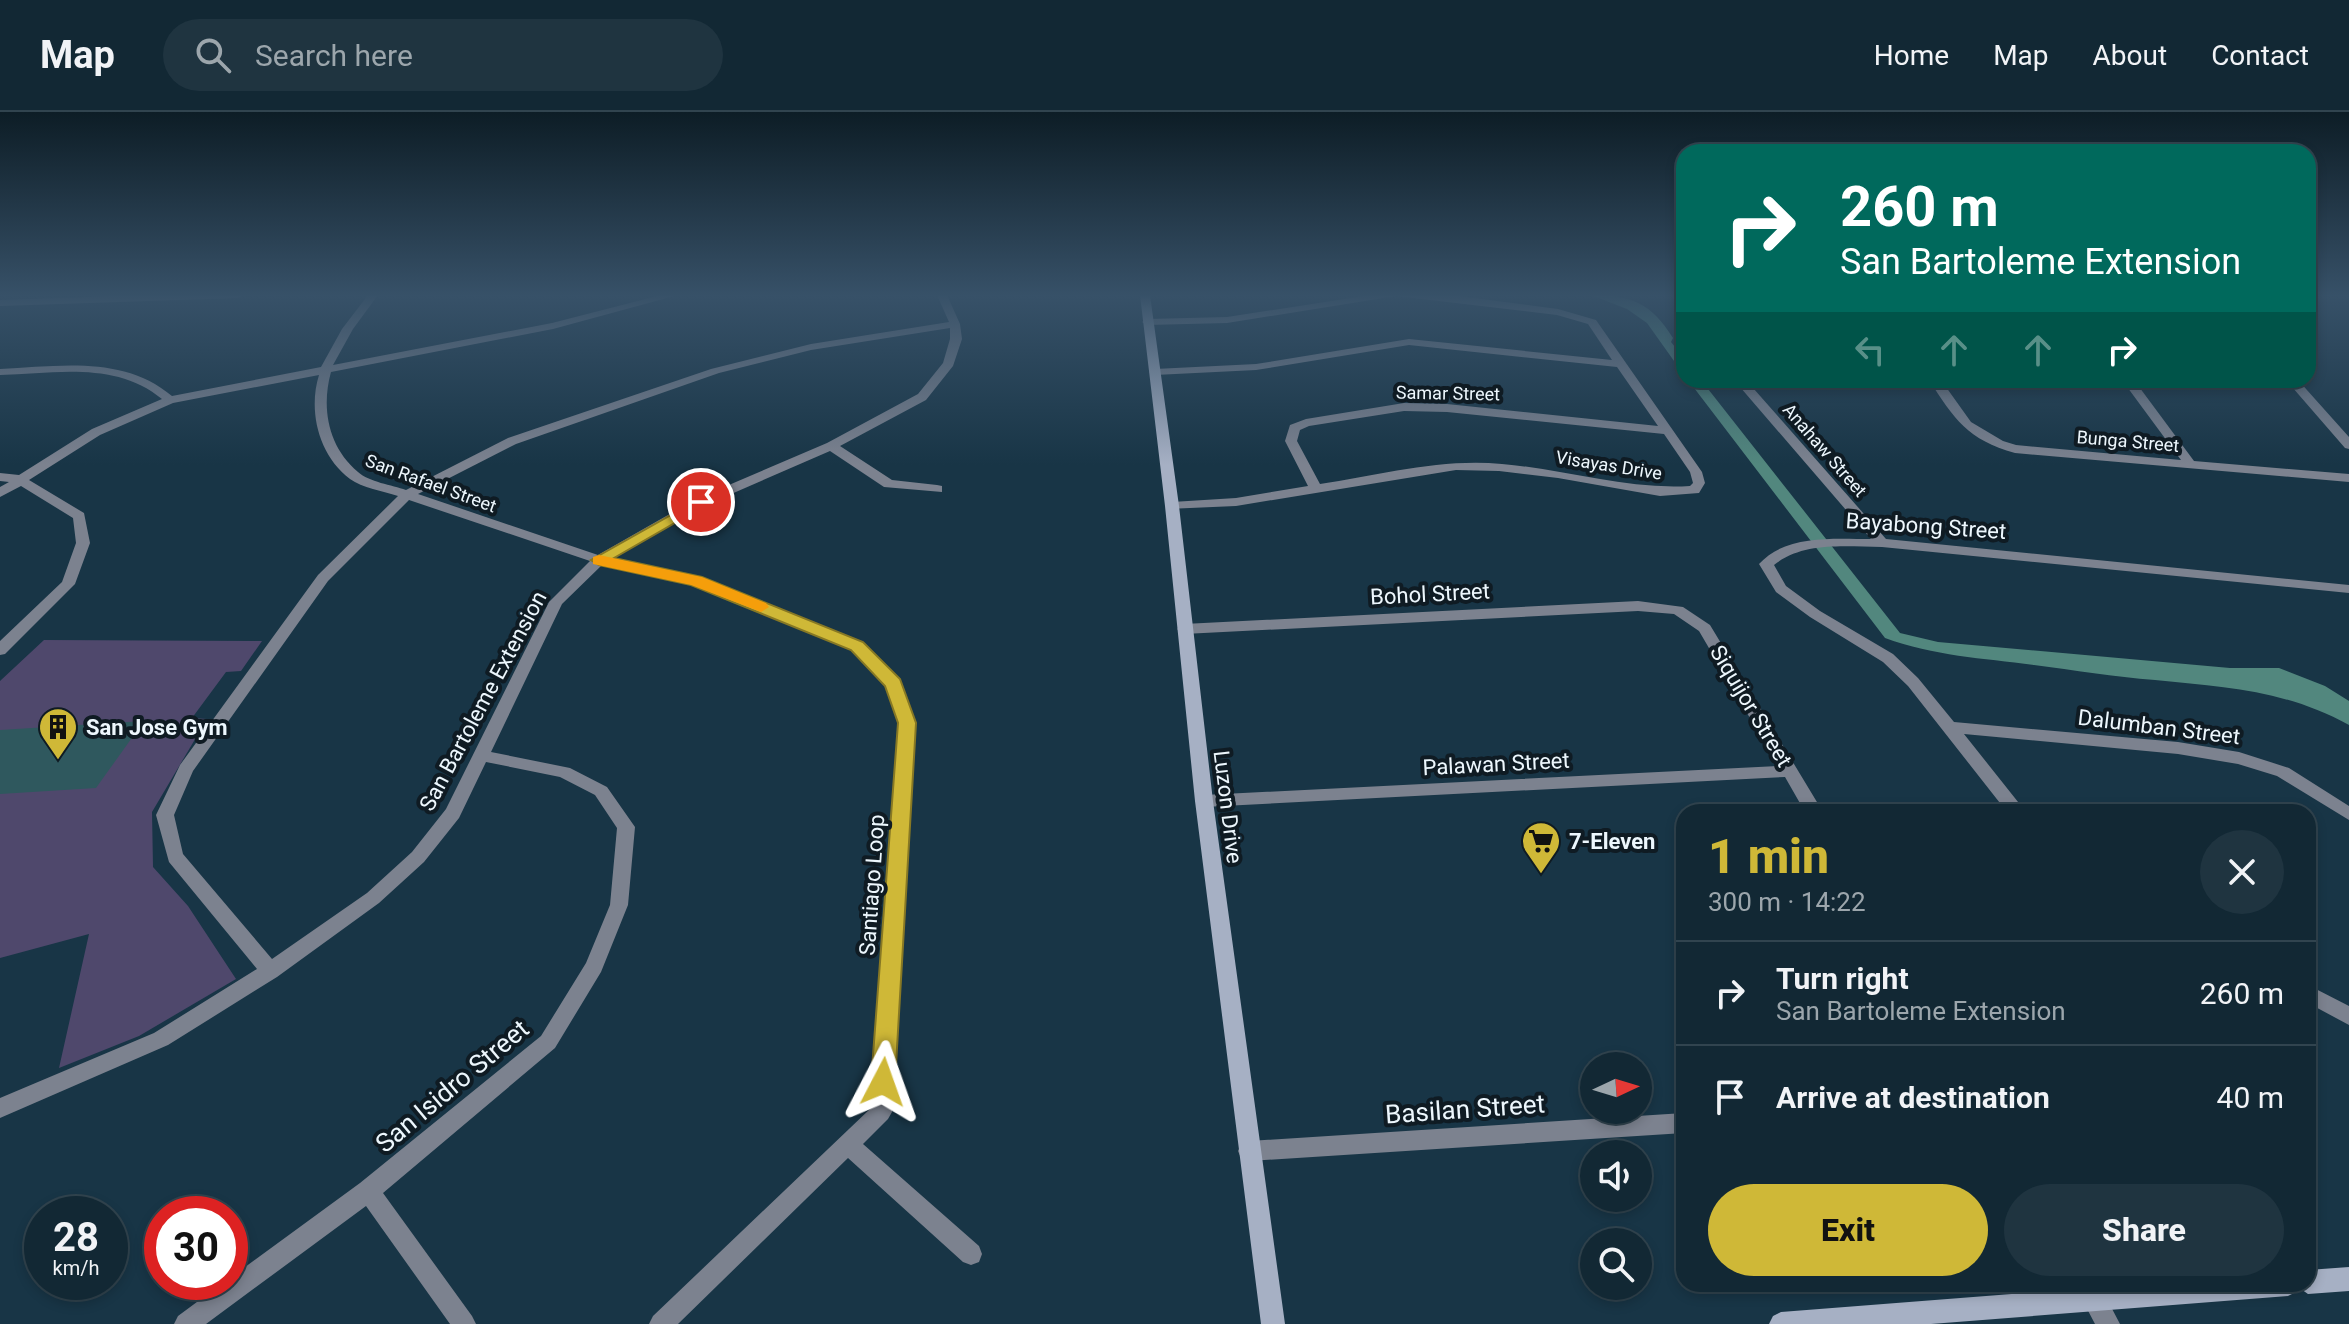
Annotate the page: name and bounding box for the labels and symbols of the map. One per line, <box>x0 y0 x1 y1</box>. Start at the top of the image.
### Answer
street label: Samar Street <box>1396 382 1500 404</box>
street label: Anahaw Street <box>1779 399 1871 501</box>
street label: Bunga Street <box>2076 426 2180 456</box>
street label: Visayas Drive <box>1554 446 1664 484</box>
street label: San Rafael Street <box>363 450 499 516</box>
pin <box>667 468 735 536</box>
street label: Bayabong Street <box>1845 508 2007 544</box>
street label: Bohol Street <box>1370 578 1490 610</box>
street label: San Bartoleme Extension <box>414 587 552 815</box>
street label: Siquijor Street <box>1705 641 1797 771</box>
street label: Dalumban Street <box>2077 705 2241 749</box>
building icon: San Jose Gym <box>37 706 79 761</box>
place label: San Jose Gym <box>86 715 228 740</box>
street label: Palawan Street <box>1422 748 1570 780</box>
street label: Luzon Drive <box>1209 749 1247 865</box>
street label: Santiago Loop <box>855 814 889 956</box>
supermarket icon: 7-Eleven <box>1520 820 1562 875</box>
place label: 7-Eleven <box>1569 829 1655 854</box>
street label: San Isidro Street <box>369 1013 535 1159</box>
position arrow <box>841 1040 925 1124</box>
north arrow <box>1580 1052 1652 1124</box>
street label: Basilan Street <box>1384 1088 1546 1130</box>
speed limit sign: 30 <box>144 1196 248 1300</box>

